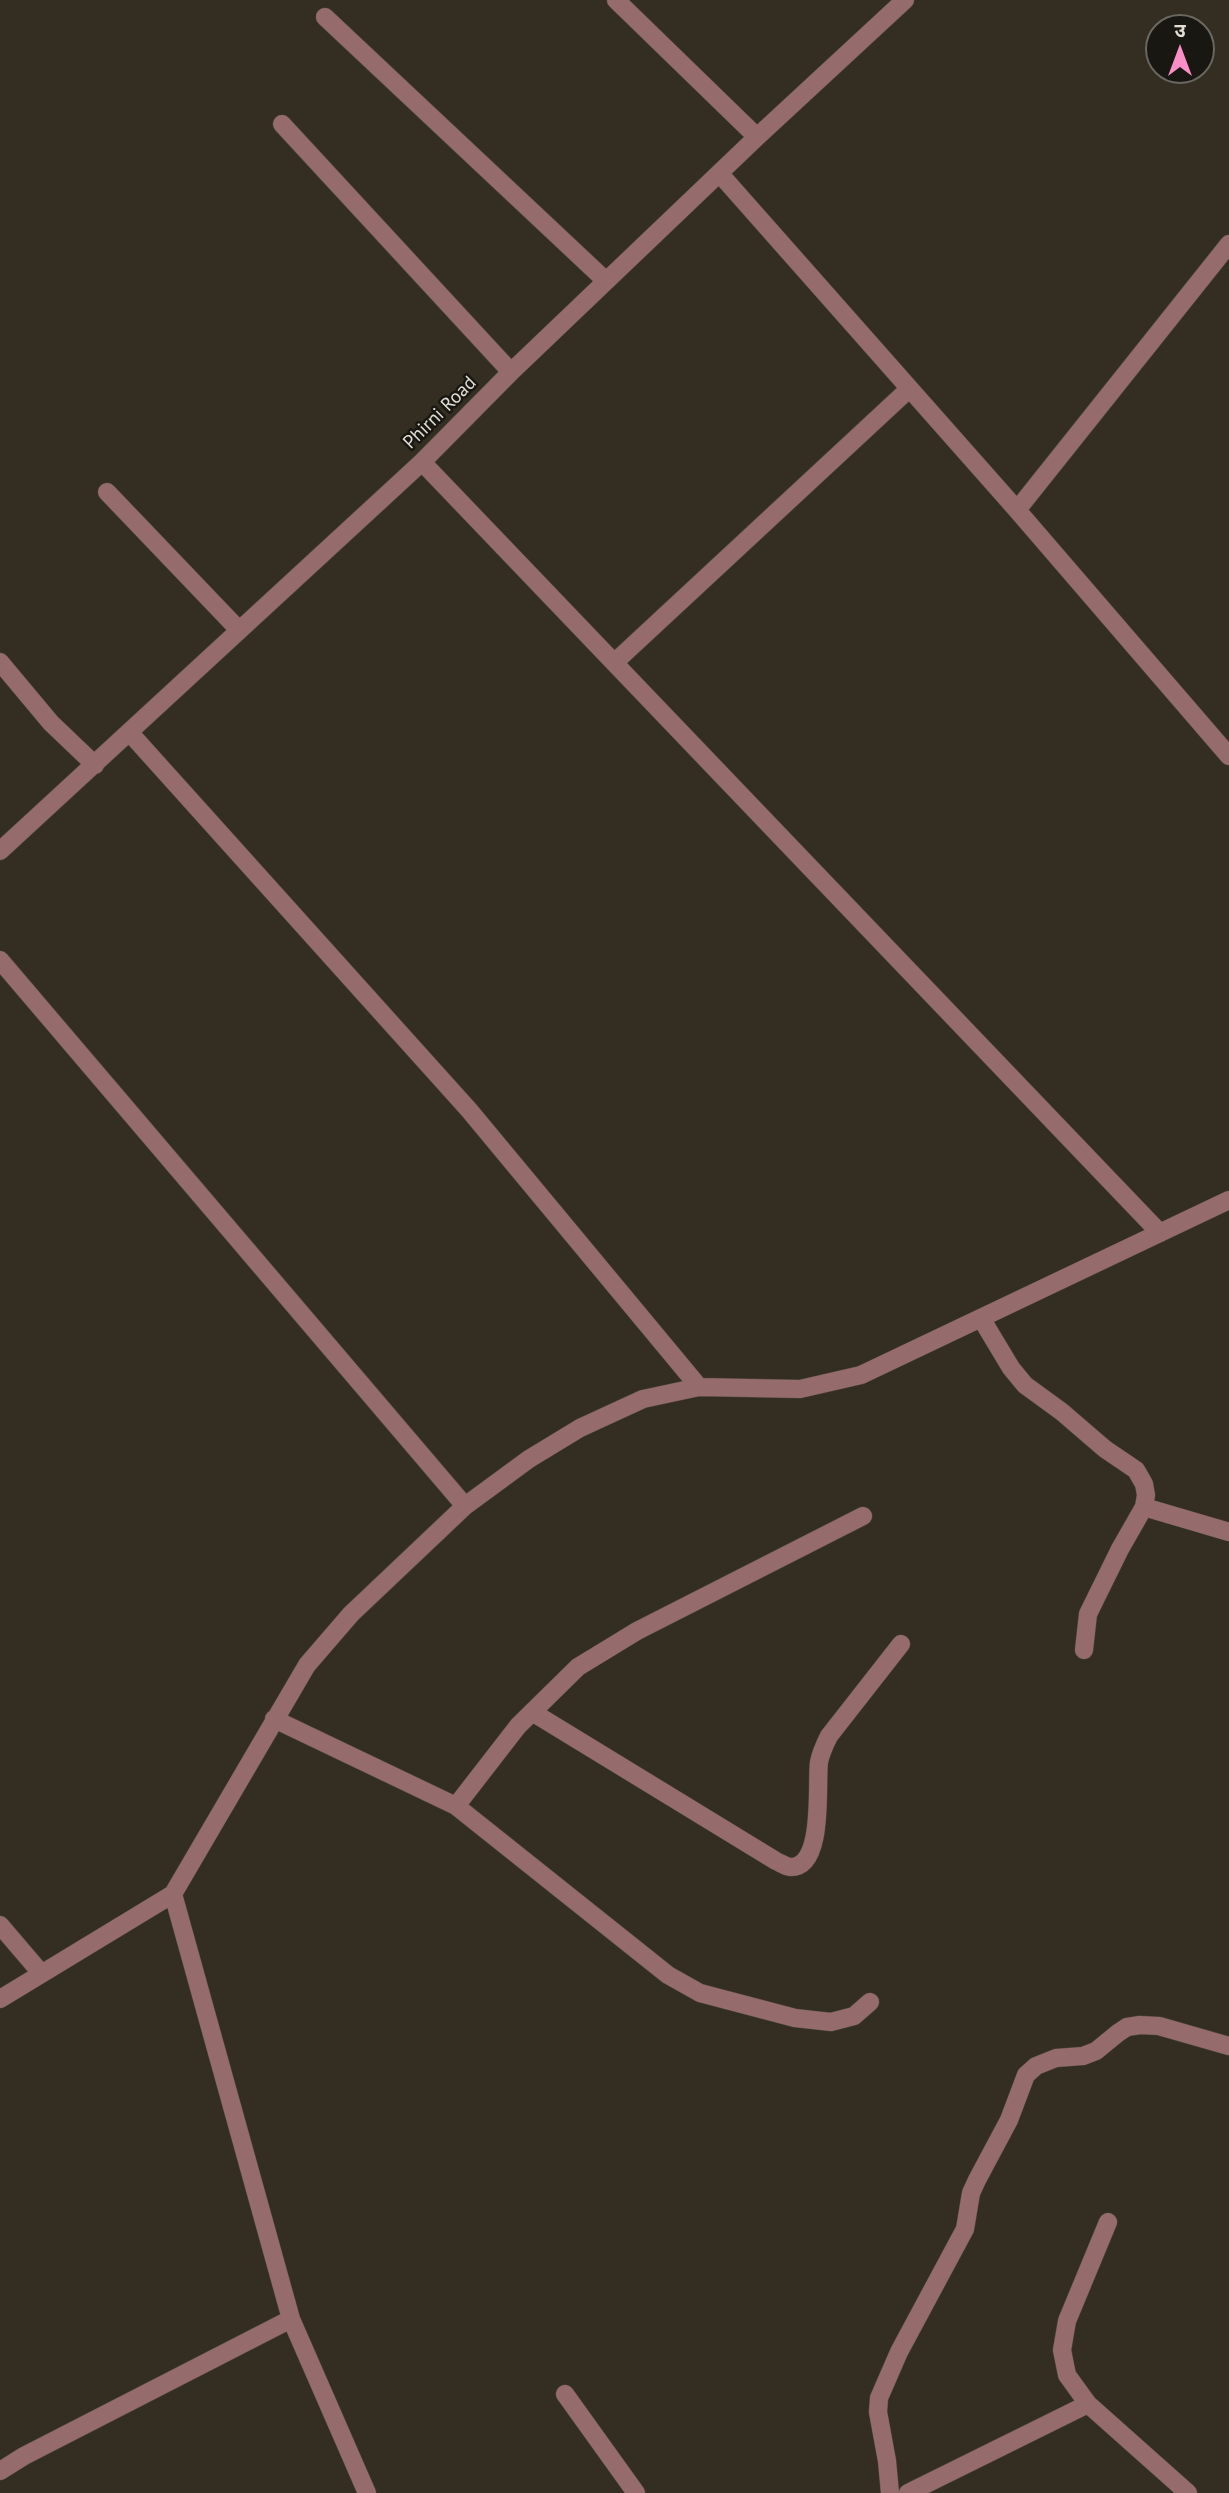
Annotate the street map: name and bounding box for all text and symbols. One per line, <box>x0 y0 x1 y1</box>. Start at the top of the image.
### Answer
north arrow <box>1145 14 1215 84</box>
text: उ <box>1174 18 1186 42</box>
street label: Phirni Road <box>399 372 481 454</box>

